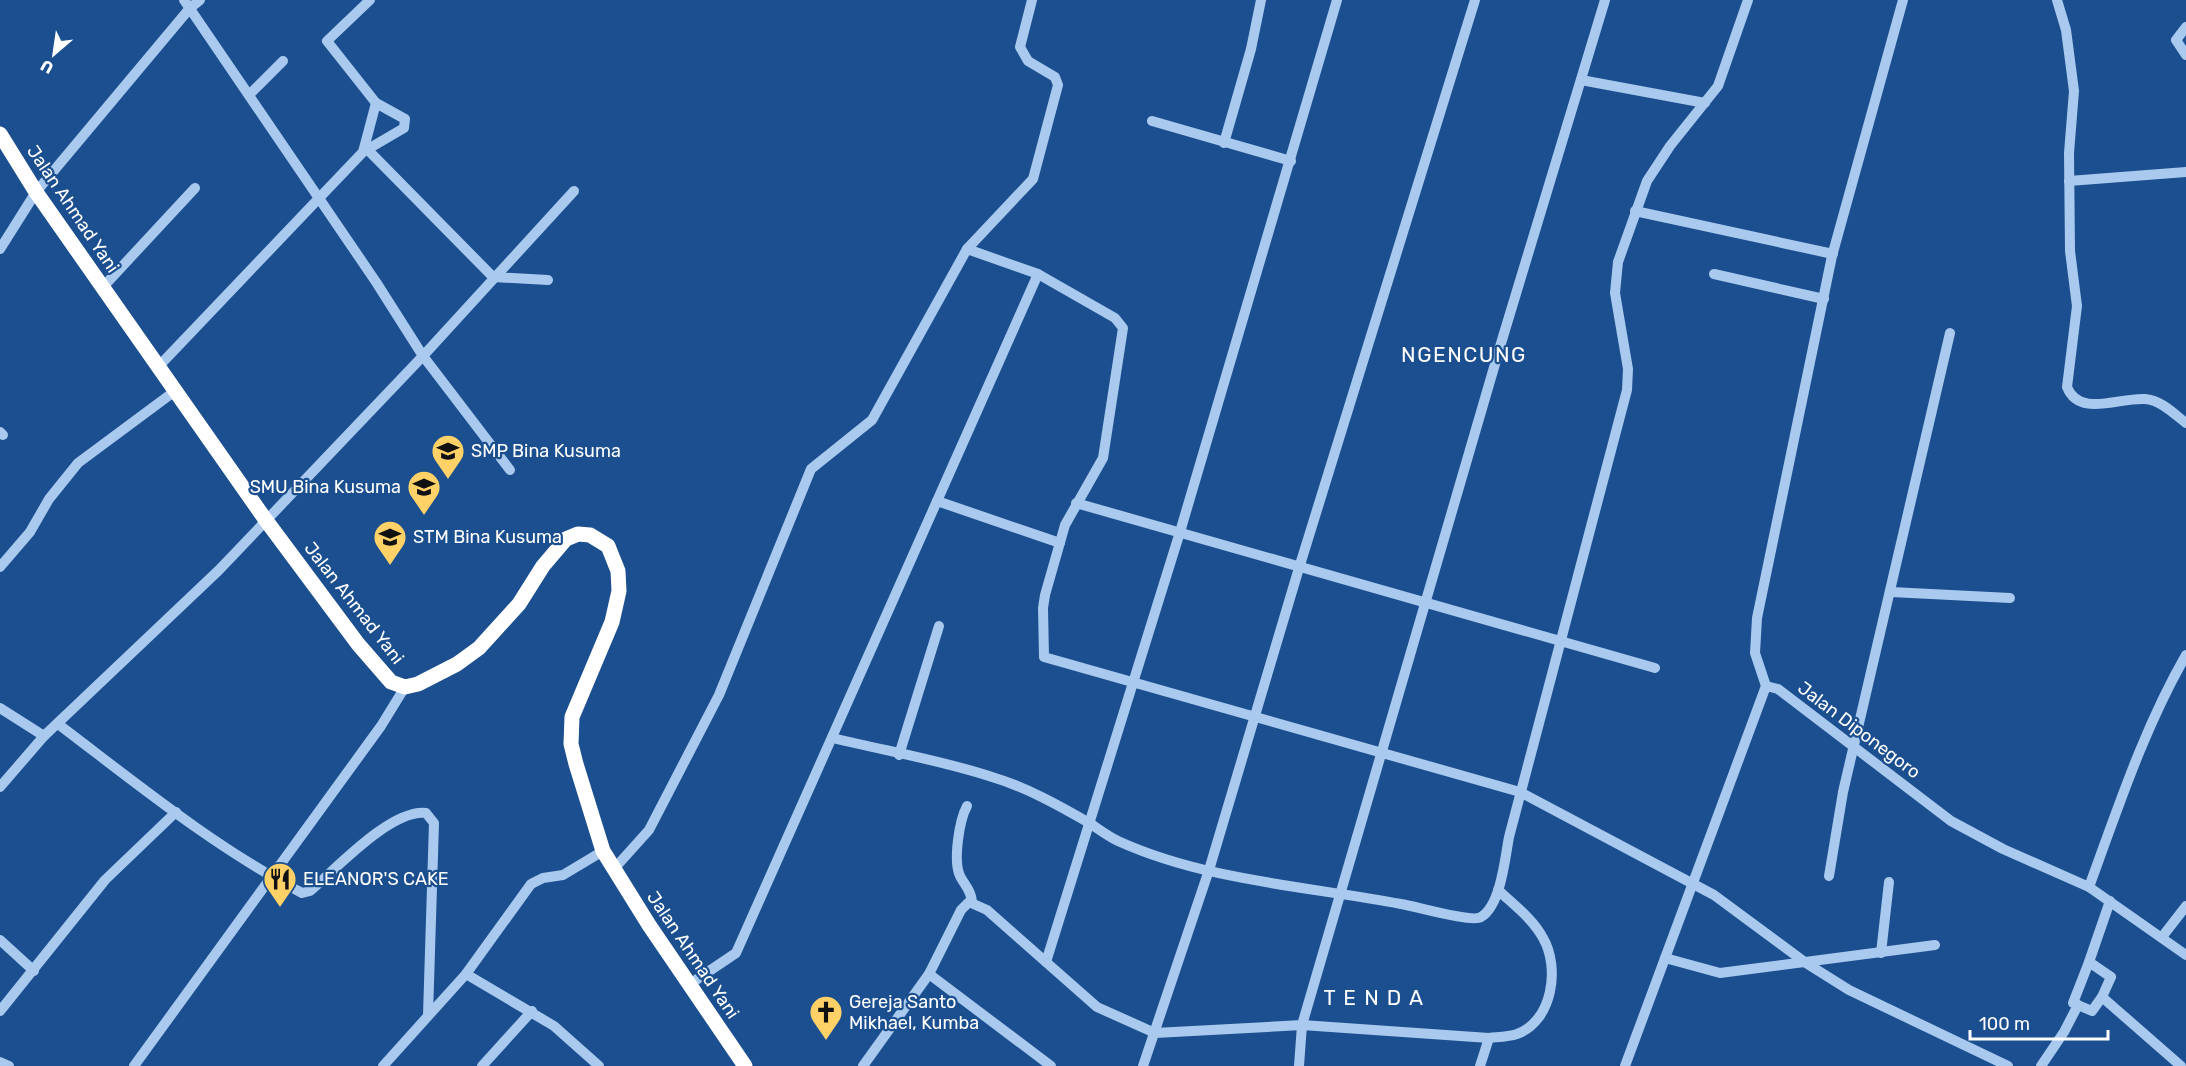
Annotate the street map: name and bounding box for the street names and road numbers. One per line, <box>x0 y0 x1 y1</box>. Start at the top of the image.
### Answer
street label: Jalan Ahmad Yani <box>22 141 124 277</box>
street label: Jalan Ahmad Yani <box>299 537 409 669</box>
street label: Jalan Diponegoro <box>1793 677 1925 783</box>
street label: Jalan Ahmad Yani <box>642 887 744 1023</box>

